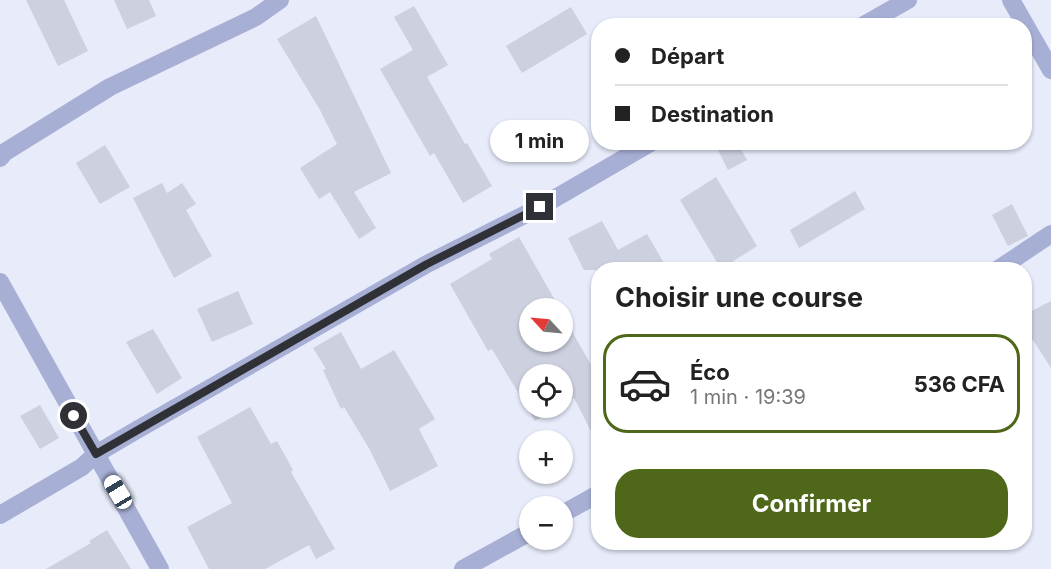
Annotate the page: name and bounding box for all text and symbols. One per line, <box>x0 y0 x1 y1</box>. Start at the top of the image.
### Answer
text: Départ <box>651 43 724 69</box>
text: Destination <box>651 101 774 127</box>
callout: 1 min <box>490 120 590 162</box>
text: 1 min <box>515 129 564 153</box>
route end <box>526 193 553 220</box>
text: Choisir une course <box>615 281 863 314</box>
north arrow <box>519 298 573 352</box>
map controls <box>519 298 573 550</box>
icon: car <box>618 357 672 411</box>
text: Éco <box>690 359 730 385</box>
button: locate <box>519 364 573 418</box>
text: 536 CFA <box>914 371 1005 397</box>
text: 1 min · 19:39 <box>690 385 806 409</box>
route start <box>60 402 87 429</box>
button: + <box>519 430 573 484</box>
button: Confirmer <box>615 469 1008 538</box>
car <box>101 472 135 512</box>
button: − <box>519 496 573 550</box>

